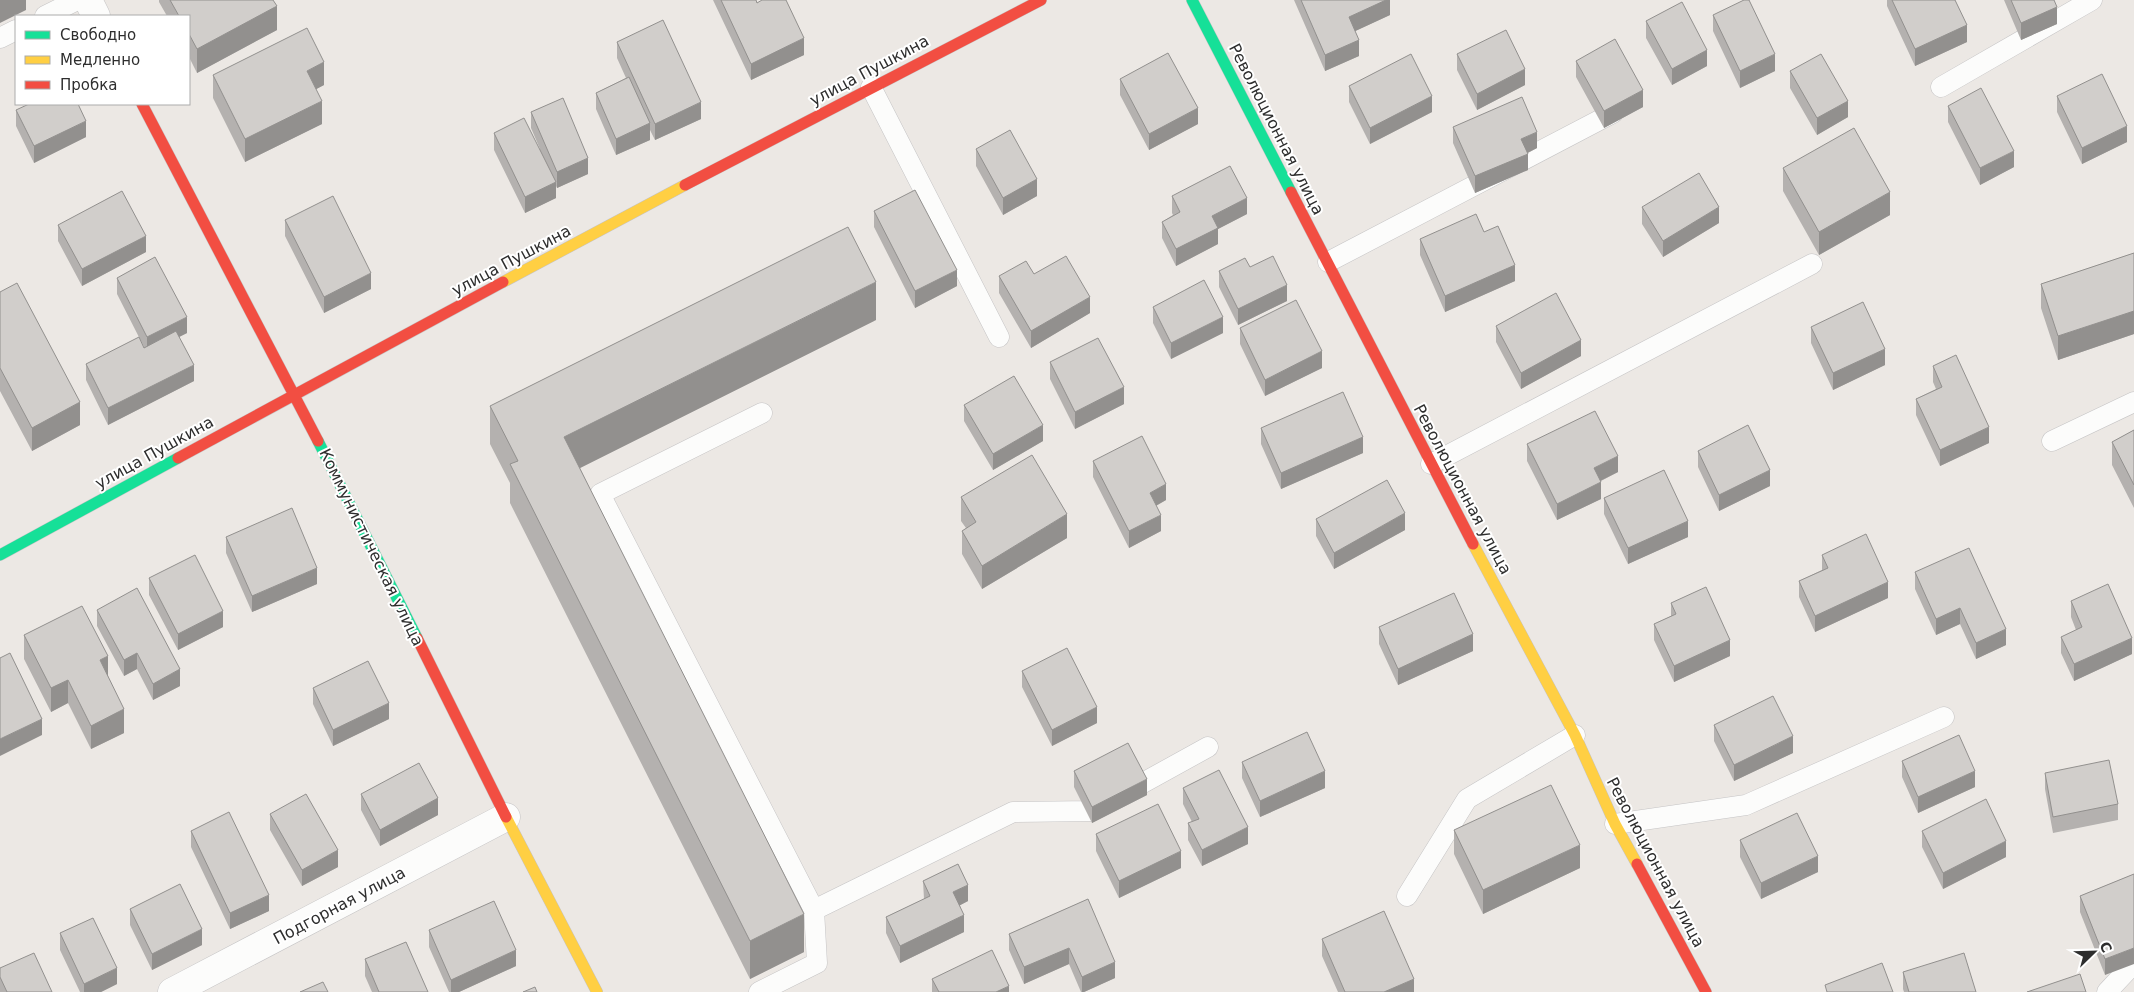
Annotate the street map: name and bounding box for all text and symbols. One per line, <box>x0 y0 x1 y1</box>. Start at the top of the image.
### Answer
legend <box>15 15 190 105</box>
text: Свободно <box>60 26 136 44</box>
street label: улица Пушкина <box>806 31 932 110</box>
street label: Революционная улица <box>1225 40 1328 218</box>
text: Медленно <box>60 51 140 69</box>
text: Пробка <box>60 76 117 94</box>
street label: улица Пушкина <box>448 221 574 300</box>
street label: Революционная улица <box>1410 401 1515 577</box>
street label: улица Пушкина <box>92 412 217 493</box>
street label: Коммунистическая улица <box>315 445 428 649</box>
street label: Революционная улица <box>1603 774 1708 950</box>
street label: Подгорная улица <box>270 863 409 948</box>
north arrow <box>2069 927 2119 977</box>
text: С <box>2097 939 2115 955</box>

